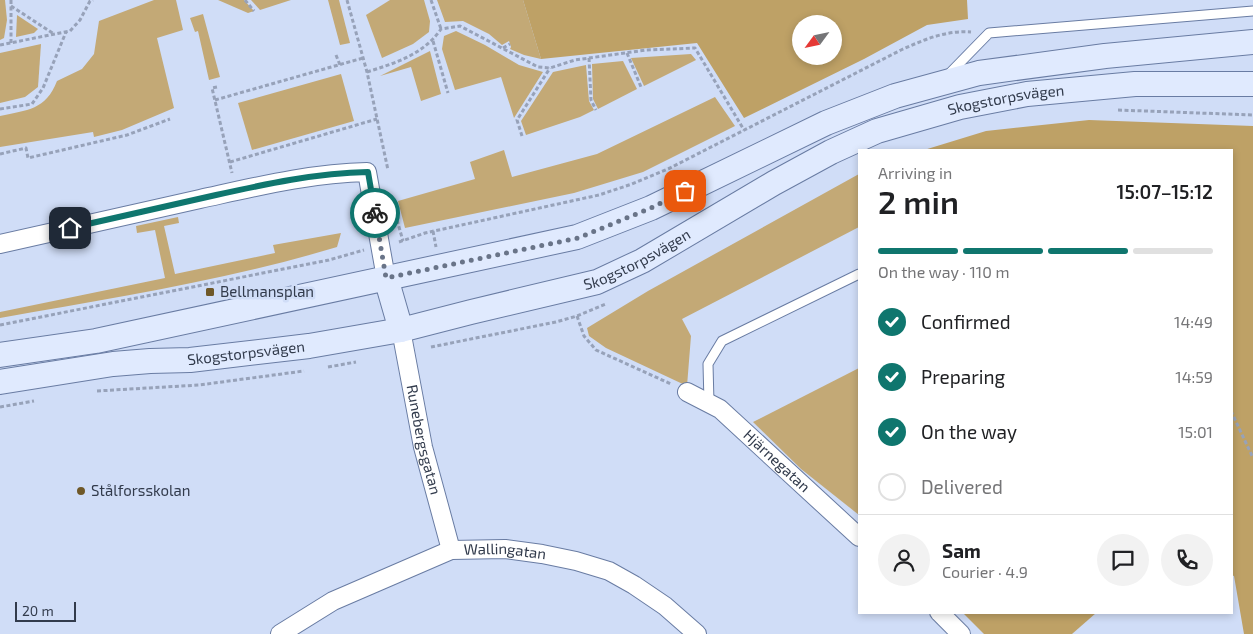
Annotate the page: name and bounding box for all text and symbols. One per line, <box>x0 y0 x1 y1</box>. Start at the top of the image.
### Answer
north arrow <box>792 15 842 65</box>
map controls <box>792 15 842 65</box>
street label: Skogstorpsvägen <box>945 81 1065 118</box>
text: Arriving in <box>878 163 952 182</box>
pin <box>664 170 706 212</box>
icon: bag <box>671 177 699 205</box>
text: 15:07–15:12 <box>1117 180 1213 203</box>
text: 2 min <box>878 182 959 220</box>
courier <box>350 188 400 238</box>
icon: bike <box>361 199 389 227</box>
pin <box>49 207 91 249</box>
icon: home <box>56 214 84 242</box>
street label: Skogstorpsvägen <box>581 224 693 293</box>
text: On the way · 110 m <box>878 262 1009 281</box>
place label: Bellmansplan <box>220 282 314 300</box>
marker: Bellmansplan <box>204 286 216 298</box>
icon: check <box>878 308 906 336</box>
text: Confirmed <box>921 310 1011 333</box>
text: 14:49 <box>1174 312 1213 331</box>
street label: Skogstorpsvägen <box>186 337 306 368</box>
icon: check <box>878 363 906 391</box>
text: Preparing <box>921 365 1005 388</box>
text: 14:59 <box>1175 367 1213 386</box>
street label: Runebergsgatan <box>403 383 446 497</box>
icon: check <box>878 418 906 446</box>
text: On the way <box>921 420 1017 443</box>
text: 15:01 <box>1178 422 1213 441</box>
street label: Hjärnegatan <box>740 425 814 495</box>
text: Delivered <box>921 475 1003 498</box>
place label: Stålforsskolan <box>91 481 190 499</box>
marker: Stålforsskolan <box>75 485 87 497</box>
button: person <box>878 534 930 586</box>
button: chat <box>1097 534 1149 586</box>
button: phone <box>1161 534 1213 586</box>
street label: Wallingatan <box>463 539 547 562</box>
text: Sam <box>942 539 981 562</box>
text: Courier · 4.9 <box>942 562 1028 581</box>
scale bar <box>15 599 76 622</box>
text: 20 m <box>22 602 54 619</box>

